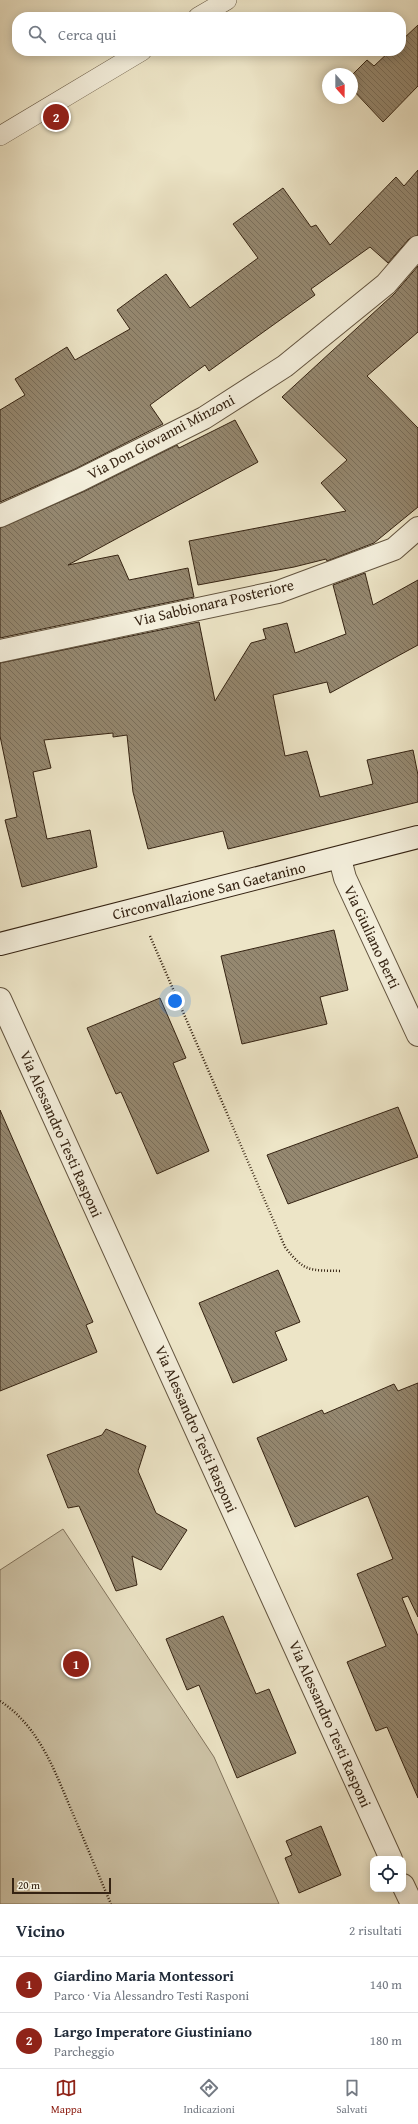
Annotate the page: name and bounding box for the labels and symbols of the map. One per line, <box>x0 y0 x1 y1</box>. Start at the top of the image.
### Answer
north arrow <box>322 68 358 104</box>
pin: 2 <box>43 102 69 132</box>
street label: Via Don Giovanni Minzoni <box>84 389 238 484</box>
street label: Via Sabbionara Posteriore <box>132 574 296 631</box>
street label: Circonvallazione San Gaetanino <box>110 856 308 925</box>
street label: Via Giuliano Berti <box>339 882 406 992</box>
your location <box>165 991 185 1011</box>
street label: Via Alessandro Testi Rasponi <box>15 1047 108 1221</box>
street label: Via Alessandro Testi Rasponi <box>150 1342 243 1516</box>
street label: Via Alessandro Testi Rasponi <box>284 1637 377 1811</box>
pin: 1 <box>63 1649 89 1679</box>
scale bar <box>12 1876 111 1895</box>

